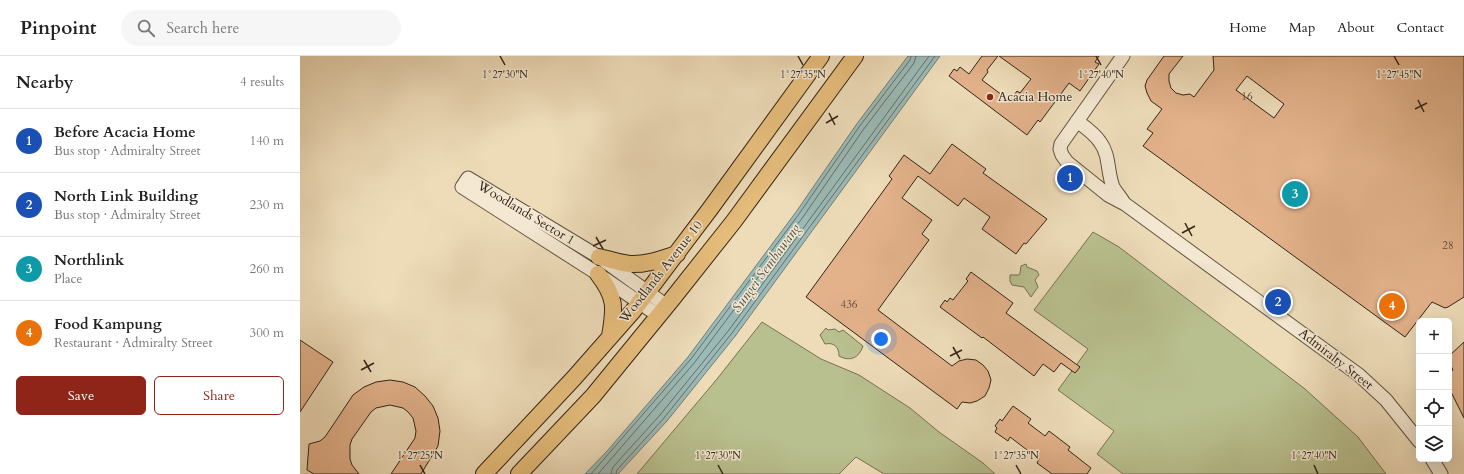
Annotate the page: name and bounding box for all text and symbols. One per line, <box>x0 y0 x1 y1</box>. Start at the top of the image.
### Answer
search box <box>121 10 401 46</box>
text: Pinpoint <box>20 15 97 41</box>
icon: search <box>135 17 157 39</box>
text: Search here <box>167 18 239 38</box>
text: Home <box>1229 18 1267 37</box>
text: Map <box>1289 18 1315 37</box>
text: About <box>1337 18 1374 37</box>
text: Contact <box>1396 18 1444 37</box>
text: 1°27'30"N <box>482 68 528 82</box>
text: 1°27'35"N <box>780 68 826 82</box>
text: 1°27'40"N <box>1078 68 1124 82</box>
text: 1°27'45"N <box>1376 68 1422 82</box>
text: Nearby <box>16 71 73 94</box>
text: 4 results <box>240 73 284 91</box>
place label: Acacia Home <box>998 88 1072 106</box>
house number: 16 <box>1241 89 1253 104</box>
marker: Acacia Home <box>985 92 995 102</box>
text: Before Acacia Home <box>54 122 196 142</box>
text: 1 <box>26 132 32 150</box>
text: 140 m <box>250 132 284 150</box>
text: Bus stop · Admiralty Street <box>54 142 201 160</box>
pin: 1 <box>1057 163 1083 193</box>
street label: Woodlands Sector 1 <box>473 176 578 249</box>
pin: 3 <box>1282 179 1308 209</box>
text: North Link Building <box>54 186 198 206</box>
text: 2 <box>26 196 32 214</box>
text: 230 m <box>250 196 284 214</box>
text: Bus stop · Admiralty Street <box>54 206 201 224</box>
street label: Woodlands Avenue 10 <box>615 217 707 328</box>
water label: Sungei Sembawang <box>727 219 805 316</box>
house number: 28 <box>1442 238 1454 253</box>
text: Northlink <box>54 250 124 270</box>
text: 3 <box>26 260 32 278</box>
text: 260 m <box>250 260 284 278</box>
text: Place <box>54 270 82 288</box>
pin: 2 <box>1265 287 1291 317</box>
pin: 4 <box>1379 291 1405 321</box>
house number: 436 <box>841 297 858 312</box>
text: Food Kampung <box>54 314 162 334</box>
map controls <box>1416 318 1452 462</box>
button: + <box>1416 318 1452 354</box>
text: 4 <box>26 324 32 342</box>
text: 300 m <box>250 324 284 342</box>
street label: Admiralty Street <box>1295 324 1377 394</box>
your location <box>871 329 891 349</box>
text: Restaurant · Admiralty Street <box>54 334 212 352</box>
button: − <box>1416 354 1452 390</box>
button: Save <box>16 376 146 415</box>
button: Share <box>154 376 284 415</box>
button: locate <box>1416 390 1452 426</box>
button: layers <box>1416 426 1452 462</box>
text: 1°27'25"N <box>397 449 443 463</box>
text: 1°27'30"N <box>695 449 741 463</box>
text: 1°27'35"N <box>993 449 1039 463</box>
text: 1°27'40"N <box>1291 449 1337 463</box>

